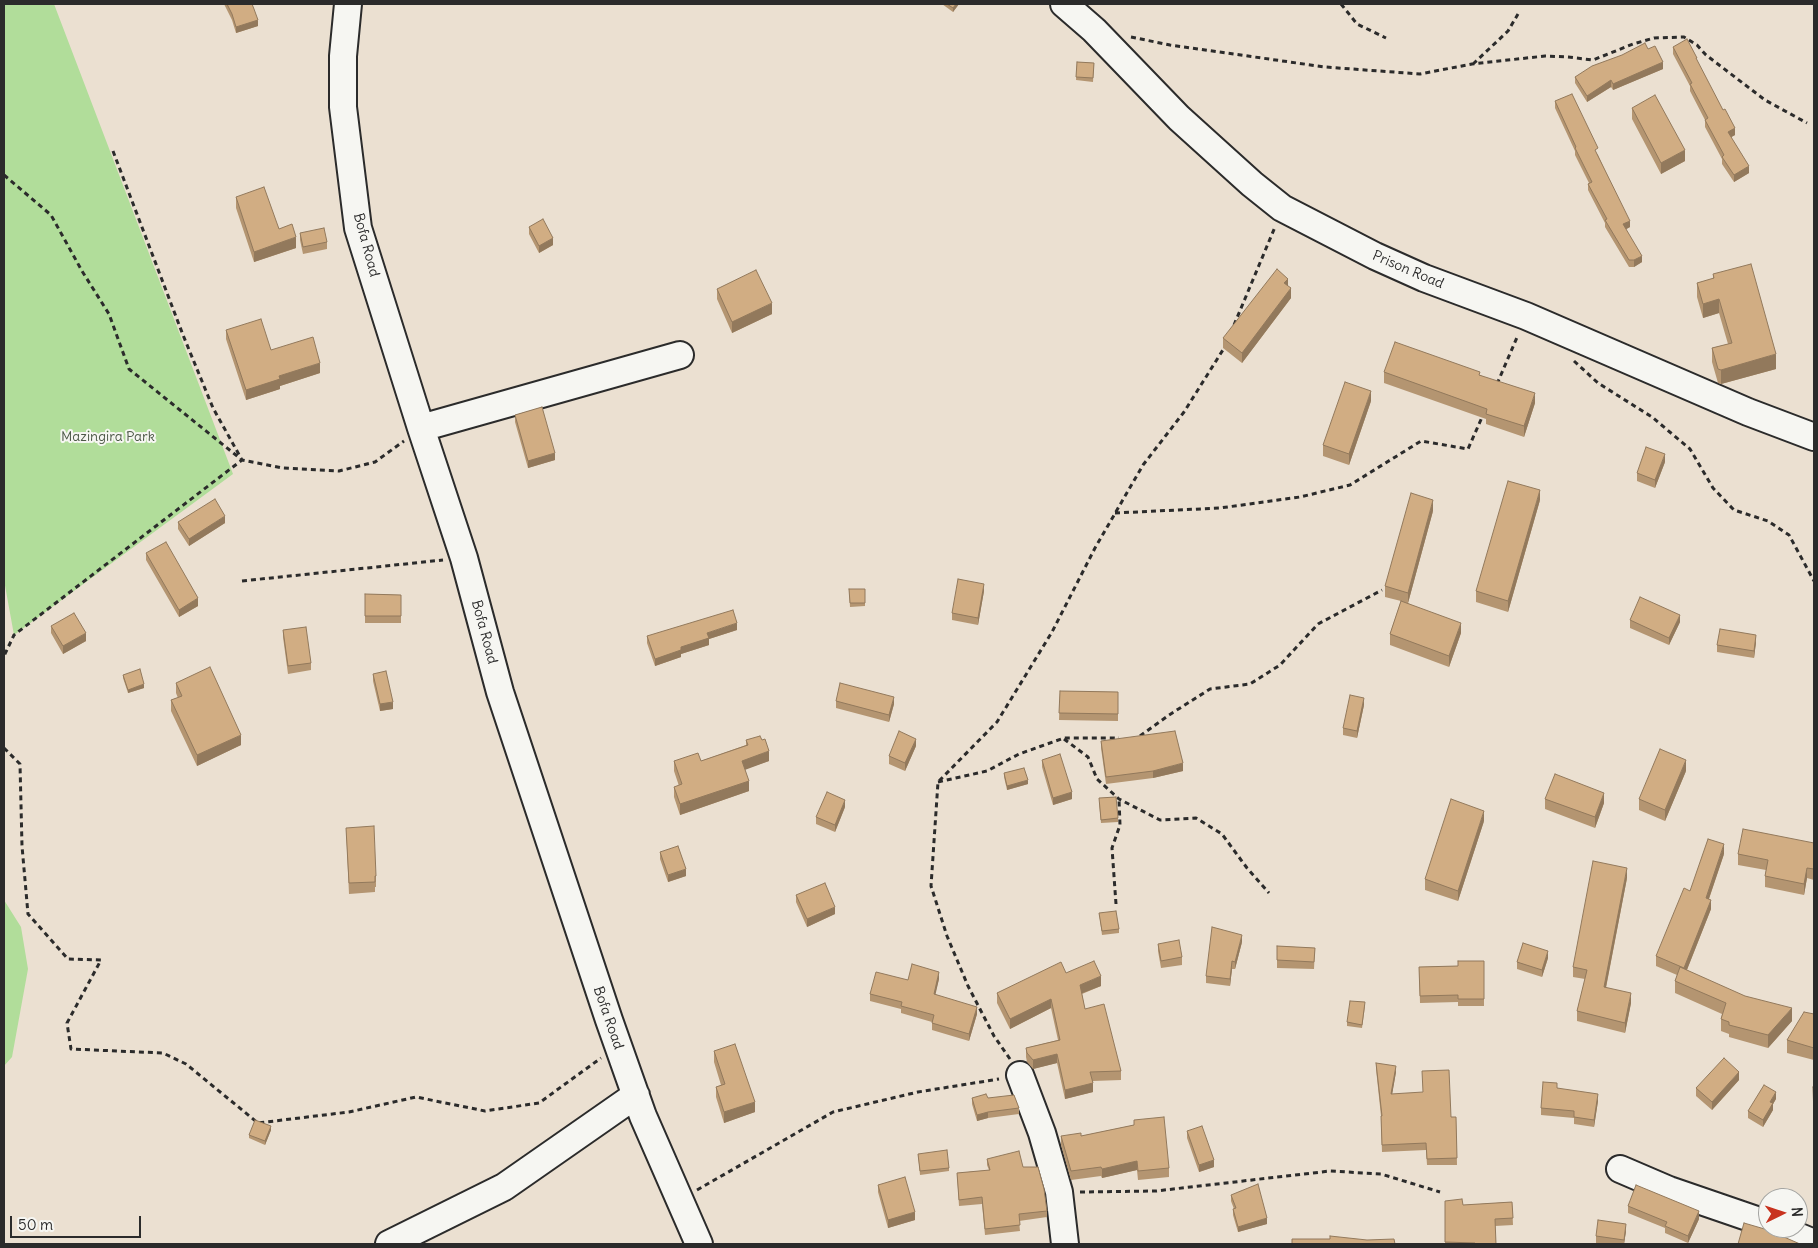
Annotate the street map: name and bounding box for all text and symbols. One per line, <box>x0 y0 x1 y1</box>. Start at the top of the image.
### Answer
street label: Bofa Road <box>349 211 383 279</box>
street label: Prison Road <box>1370 247 1446 293</box>
park label: Mazingira Park <box>61 429 155 445</box>
street label: Bofa Road <box>467 598 501 666</box>
street label: Bofa Road <box>589 984 627 1052</box>
north arrow <box>1758 1188 1808 1238</box>
scale bar <box>12 1206 144 1238</box>
text: N <box>1788 1207 1806 1217</box>
text: 50 m <box>18 1215 53 1234</box>

